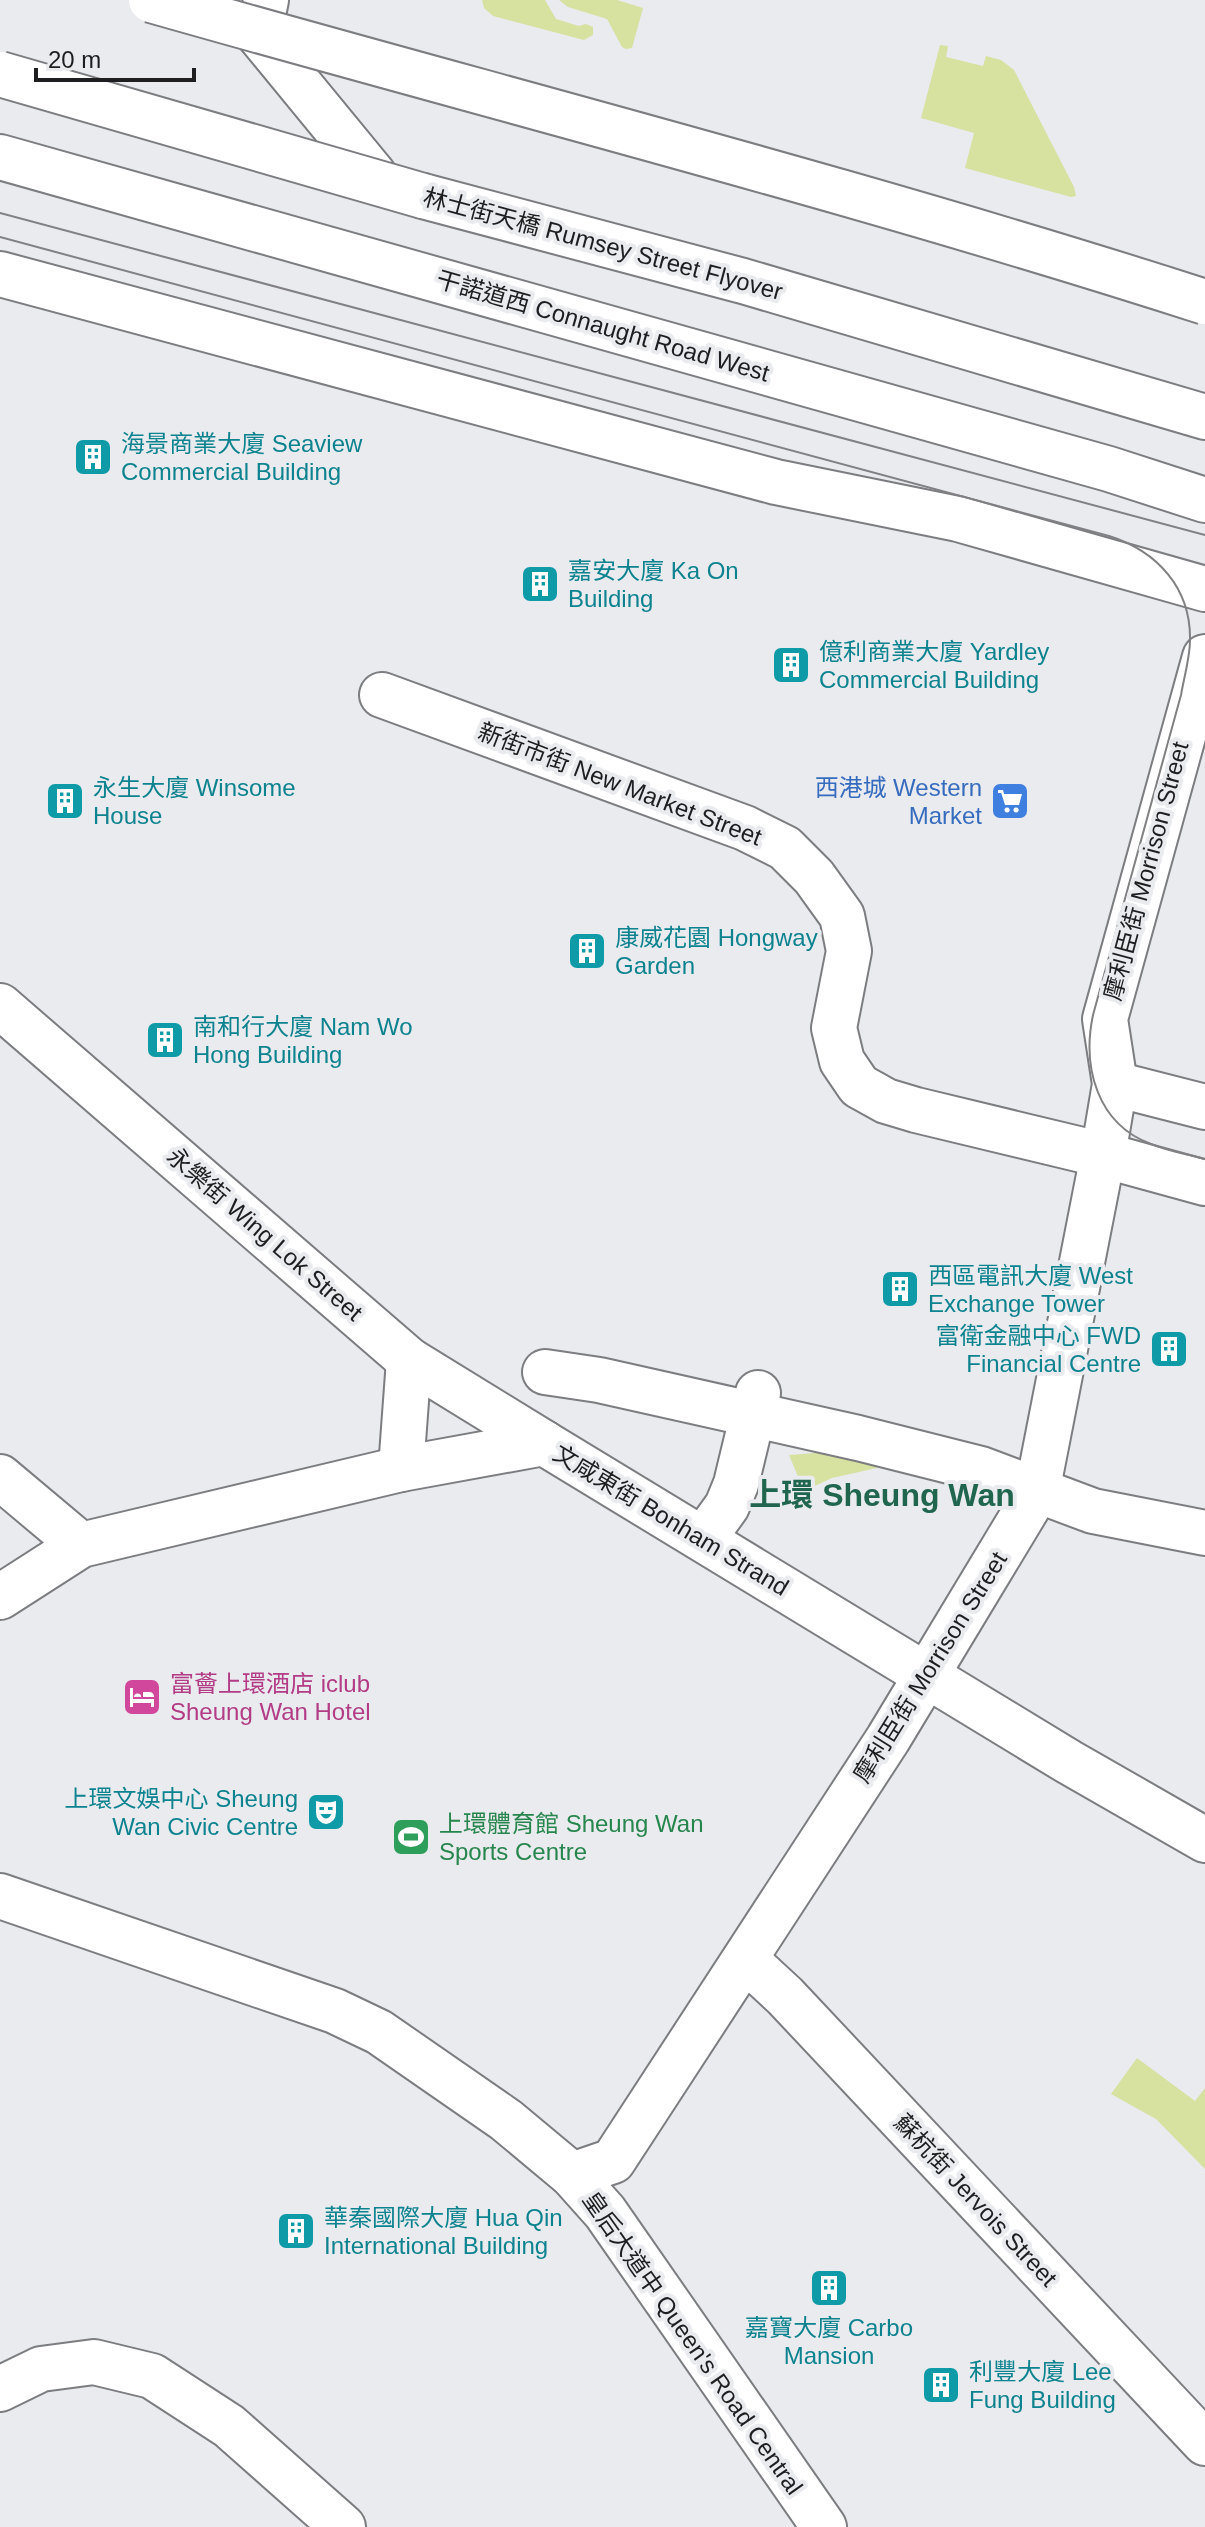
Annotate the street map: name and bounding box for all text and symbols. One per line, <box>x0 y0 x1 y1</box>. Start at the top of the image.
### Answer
scale bar <box>36 32 194 82</box>
text: 20 m <box>48 46 101 73</box>
street label: 林士街天橋 Rumsey Street Flyover <box>420 183 786 305</box>
street label: 干諾道西 Connaught Road West <box>433 265 773 387</box>
place label: 海景商業大廈 Seaview Commercial Building <box>121 430 363 485</box>
building icon: 海景商業大廈 Seaview Commercial Building <box>72 436 114 478</box>
place label: 嘉安大廈 Ka On Building <box>568 557 739 612</box>
building icon: 嘉安大廈 Ka On Building <box>519 563 561 605</box>
place label: 億利商業大廈 Yardley Commercial Building <box>819 638 1049 693</box>
building icon: 億利商業大廈 Yardley Commercial Building <box>770 644 812 686</box>
street label: 新街市街 New Market Street <box>474 717 766 851</box>
street label: 摩利臣街 Morrison Street <box>1098 738 1194 1003</box>
place label: 永生大廈 Winsome House <box>93 774 296 829</box>
place label: 西港城 Western Market <box>814 774 982 829</box>
building icon: 永生大廈 Winsome House <box>44 780 86 822</box>
supermarket icon: 西港城 Western Market <box>989 780 1031 822</box>
place label: 康威花園 Hongway Garden <box>615 924 818 979</box>
building icon: 康威花園 Hongway Garden <box>566 930 608 972</box>
place label: 南和行大廈 Nam Wo Hong Building <box>193 1013 413 1068</box>
building icon: 南和行大廈 Nam Wo Hong Building <box>144 1019 186 1061</box>
street label: 永樂街 Wing Lok Street <box>162 1142 368 1326</box>
place label: 西區電訊大廈 West Exchange Tower <box>928 1262 1133 1317</box>
building icon: 西區電訊大廈 West Exchange Tower <box>879 1268 921 1310</box>
place label: 富衛金融中心 FWD Financial Centre <box>936 1322 1141 1377</box>
building icon: 富衛金融中心 FWD Financial Centre <box>1148 1328 1190 1370</box>
street label: 文咸東街 Bonham Strand <box>549 1439 793 1601</box>
district label: 上環 Sheung Wan <box>749 1477 1015 1513</box>
street label: 摩利臣街 Morrison Street <box>848 1546 1012 1787</box>
place label: 富薈上環酒店 iclub Sheung Wan Hotel <box>170 1670 371 1725</box>
hotel icon: 富薈上環酒店 iclub Sheung Wan Hotel <box>121 1676 163 1718</box>
place label: 上環文娛中心 Sheung Wan Civic Centre <box>65 1785 298 1840</box>
theatre icon: 上環文娛中心 Sheung Wan Civic Centre <box>305 1791 347 1833</box>
place label: 上環體育館 Sheung Wan Sports Centre <box>439 1810 704 1865</box>
sports icon: 上環體育館 Sheung Wan Sports Centre <box>390 1816 432 1858</box>
street label: 蘇杭街 Jervois Street <box>889 2108 1063 2292</box>
street label: 皇后大道中 Queen's Road Central <box>578 2186 808 2500</box>
place label: 華秦國際大廈 Hua Qin International Building <box>324 2204 563 2259</box>
building icon: 華秦國際大廈 Hua Qin International Building <box>275 2210 317 2252</box>
building icon: 嘉寶大廈 Carbo Mansion <box>808 2267 850 2309</box>
place label: 嘉寶大廈 Carbo Mansion <box>745 2314 913 2369</box>
place label: 利豐大廈 Lee Fung Building <box>969 2358 1116 2413</box>
building icon: 利豐大廈 Lee Fung Building <box>920 2364 962 2406</box>

